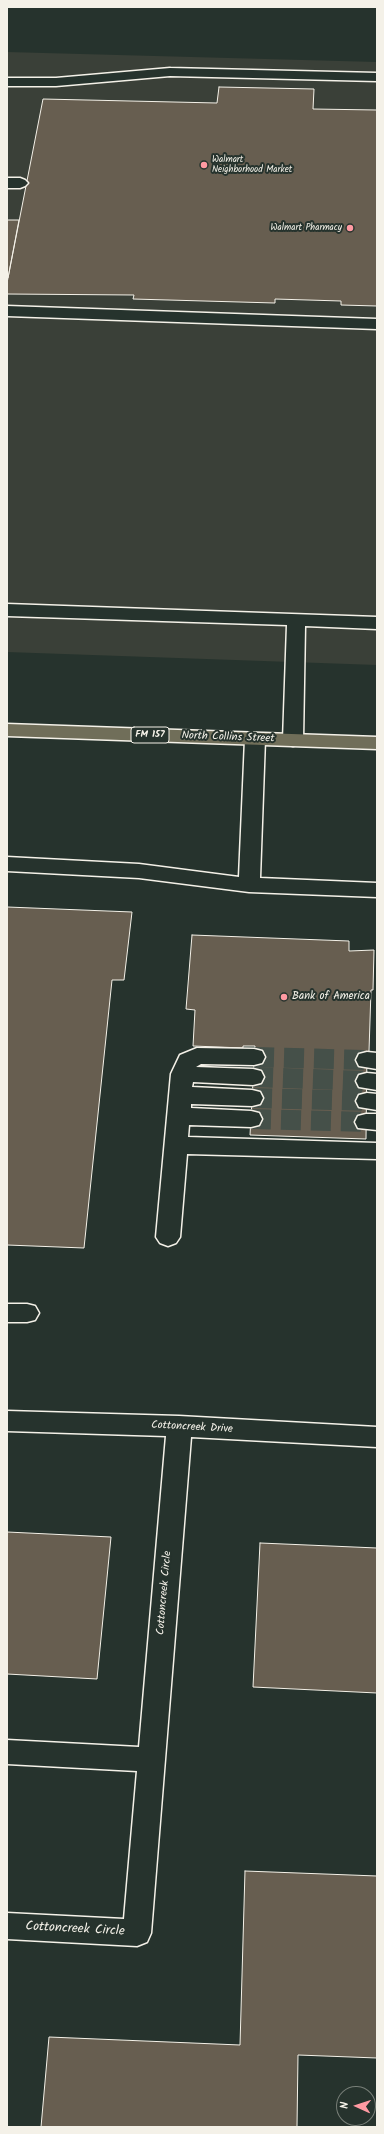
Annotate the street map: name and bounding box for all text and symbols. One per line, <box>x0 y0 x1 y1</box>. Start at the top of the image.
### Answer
place label: Walmart Neighborhood Market <box>212 155 292 176</box>
marker: Walmart Neighborhood Market <box>199 160 209 170</box>
place label: Walmart Pharmacy <box>271 223 342 233</box>
marker: Walmart Pharmacy <box>345 223 355 233</box>
road number: FM 157 <box>131 727 169 743</box>
street label: North Collins Street <box>181 730 275 746</box>
place label: Bank of America <box>292 990 370 1004</box>
marker: Bank of America <box>279 992 289 1002</box>
street label: Cottoncreek Drive <box>151 1419 233 1437</box>
street label: Cottoncreek Circle <box>155 1550 175 1636</box>
street label: Cottoncreek Circle <box>25 1920 125 1940</box>
north arrow <box>336 2086 376 2126</box>
text: N <box>336 2101 354 2109</box>

